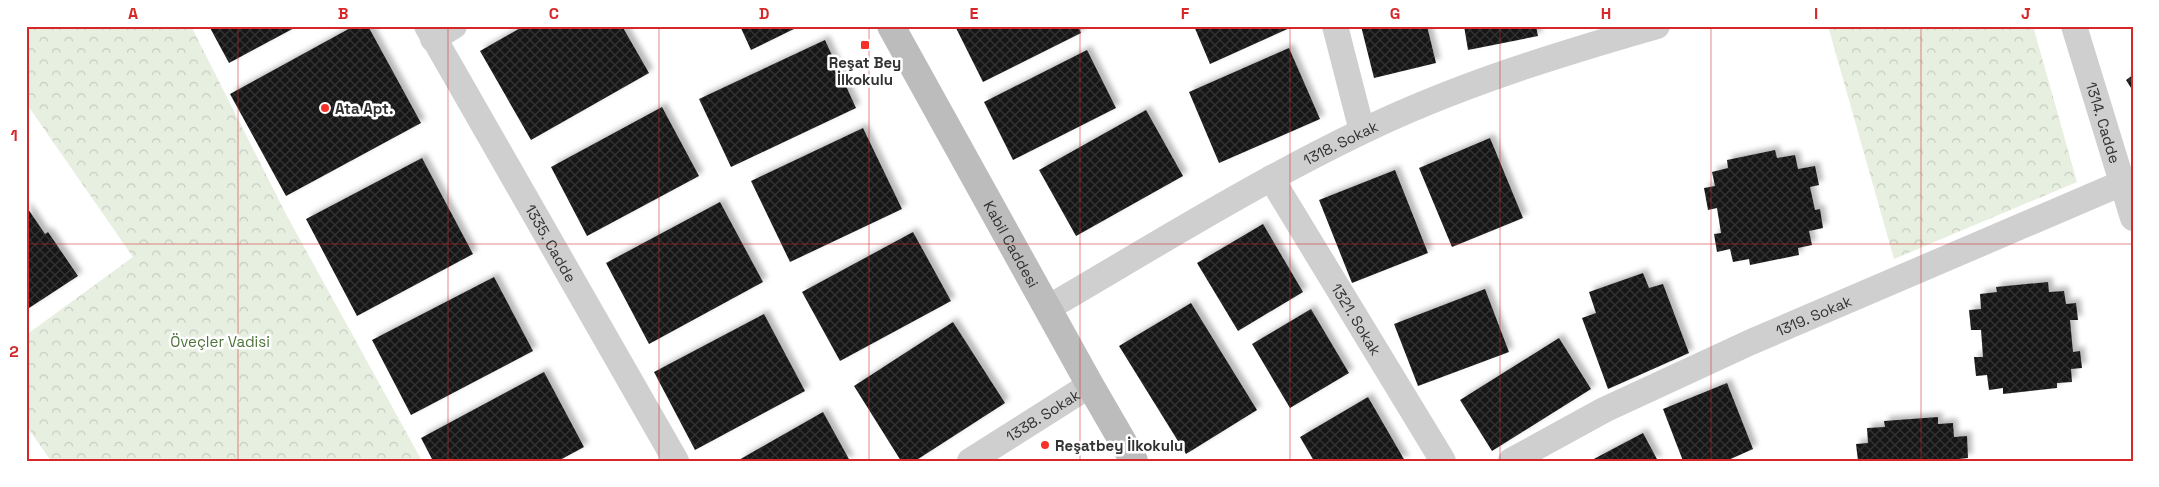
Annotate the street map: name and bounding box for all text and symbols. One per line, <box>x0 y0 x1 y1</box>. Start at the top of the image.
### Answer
text: A <box>128 3 138 24</box>
text: B <box>338 3 348 24</box>
text: C <box>549 3 559 24</box>
text: D <box>759 3 769 24</box>
text: E <box>970 3 979 24</box>
text: F <box>1181 3 1190 24</box>
text: G <box>1390 3 1400 24</box>
text: H <box>1601 3 1611 24</box>
text: I <box>1814 3 1818 24</box>
text: J <box>2021 3 2031 24</box>
marker: Reşat Bey İlkokulu <box>859 39 871 51</box>
place label: Reşat Bey İlkokulu <box>829 53 901 89</box>
street label: 1314. Cadde <box>2082 79 2125 166</box>
place label: Ata Apt. <box>335 99 393 118</box>
marker: Ata Apt. <box>319 102 331 114</box>
street label: 1318. Sokak <box>1300 116 1381 169</box>
text: 1 <box>10 125 18 146</box>
street label: Kabil Caddesi <box>980 197 1043 291</box>
street label: 1335. Cadde <box>521 201 581 285</box>
street label: 1321. Sokak <box>1328 279 1386 359</box>
street label: 1319. Sokak <box>1773 291 1854 340</box>
park label: Öveçler Vadisi <box>170 332 270 351</box>
text: 2 <box>9 341 19 362</box>
street label: 1338. Sokak <box>1002 384 1083 445</box>
place label: Reşatbey İlkokulu <box>1055 436 1183 455</box>
marker: Reşatbey İlkokulu <box>1039 439 1051 451</box>

